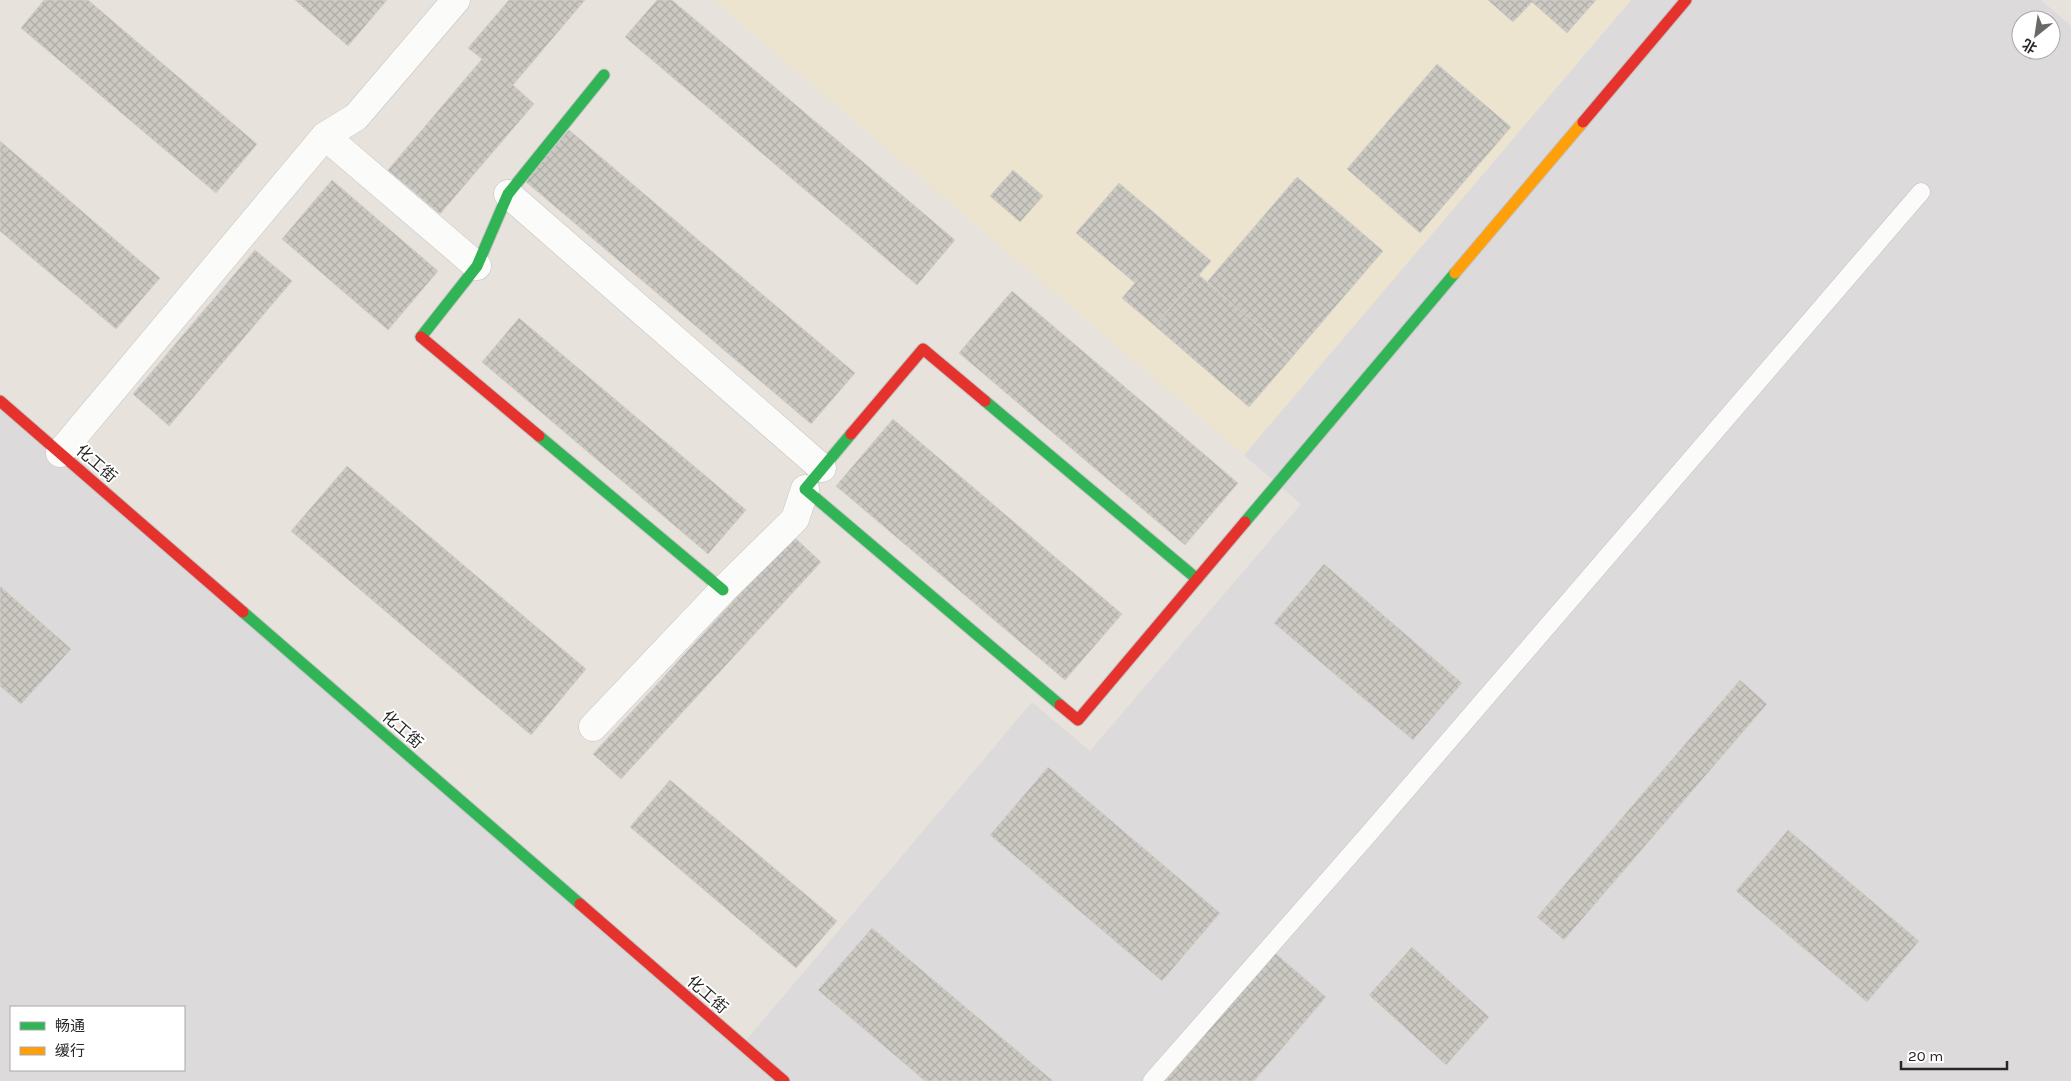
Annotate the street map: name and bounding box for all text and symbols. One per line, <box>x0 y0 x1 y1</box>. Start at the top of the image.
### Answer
north arrow <box>2011 10 2061 60</box>
text: 北 <box>2019 35 2040 57</box>
street label: 化工街 <box>72 440 121 486</box>
street label: 化工街 <box>378 706 427 752</box>
street label: 化工街 <box>683 971 732 1017</box>
legend <box>10 1006 185 1071</box>
text: 畅通 <box>55 1017 85 1035</box>
scale bar <box>1901 1038 2007 1070</box>
text: 缓行 <box>55 1042 85 1060</box>
text: 20 m <box>1908 1047 1943 1065</box>

